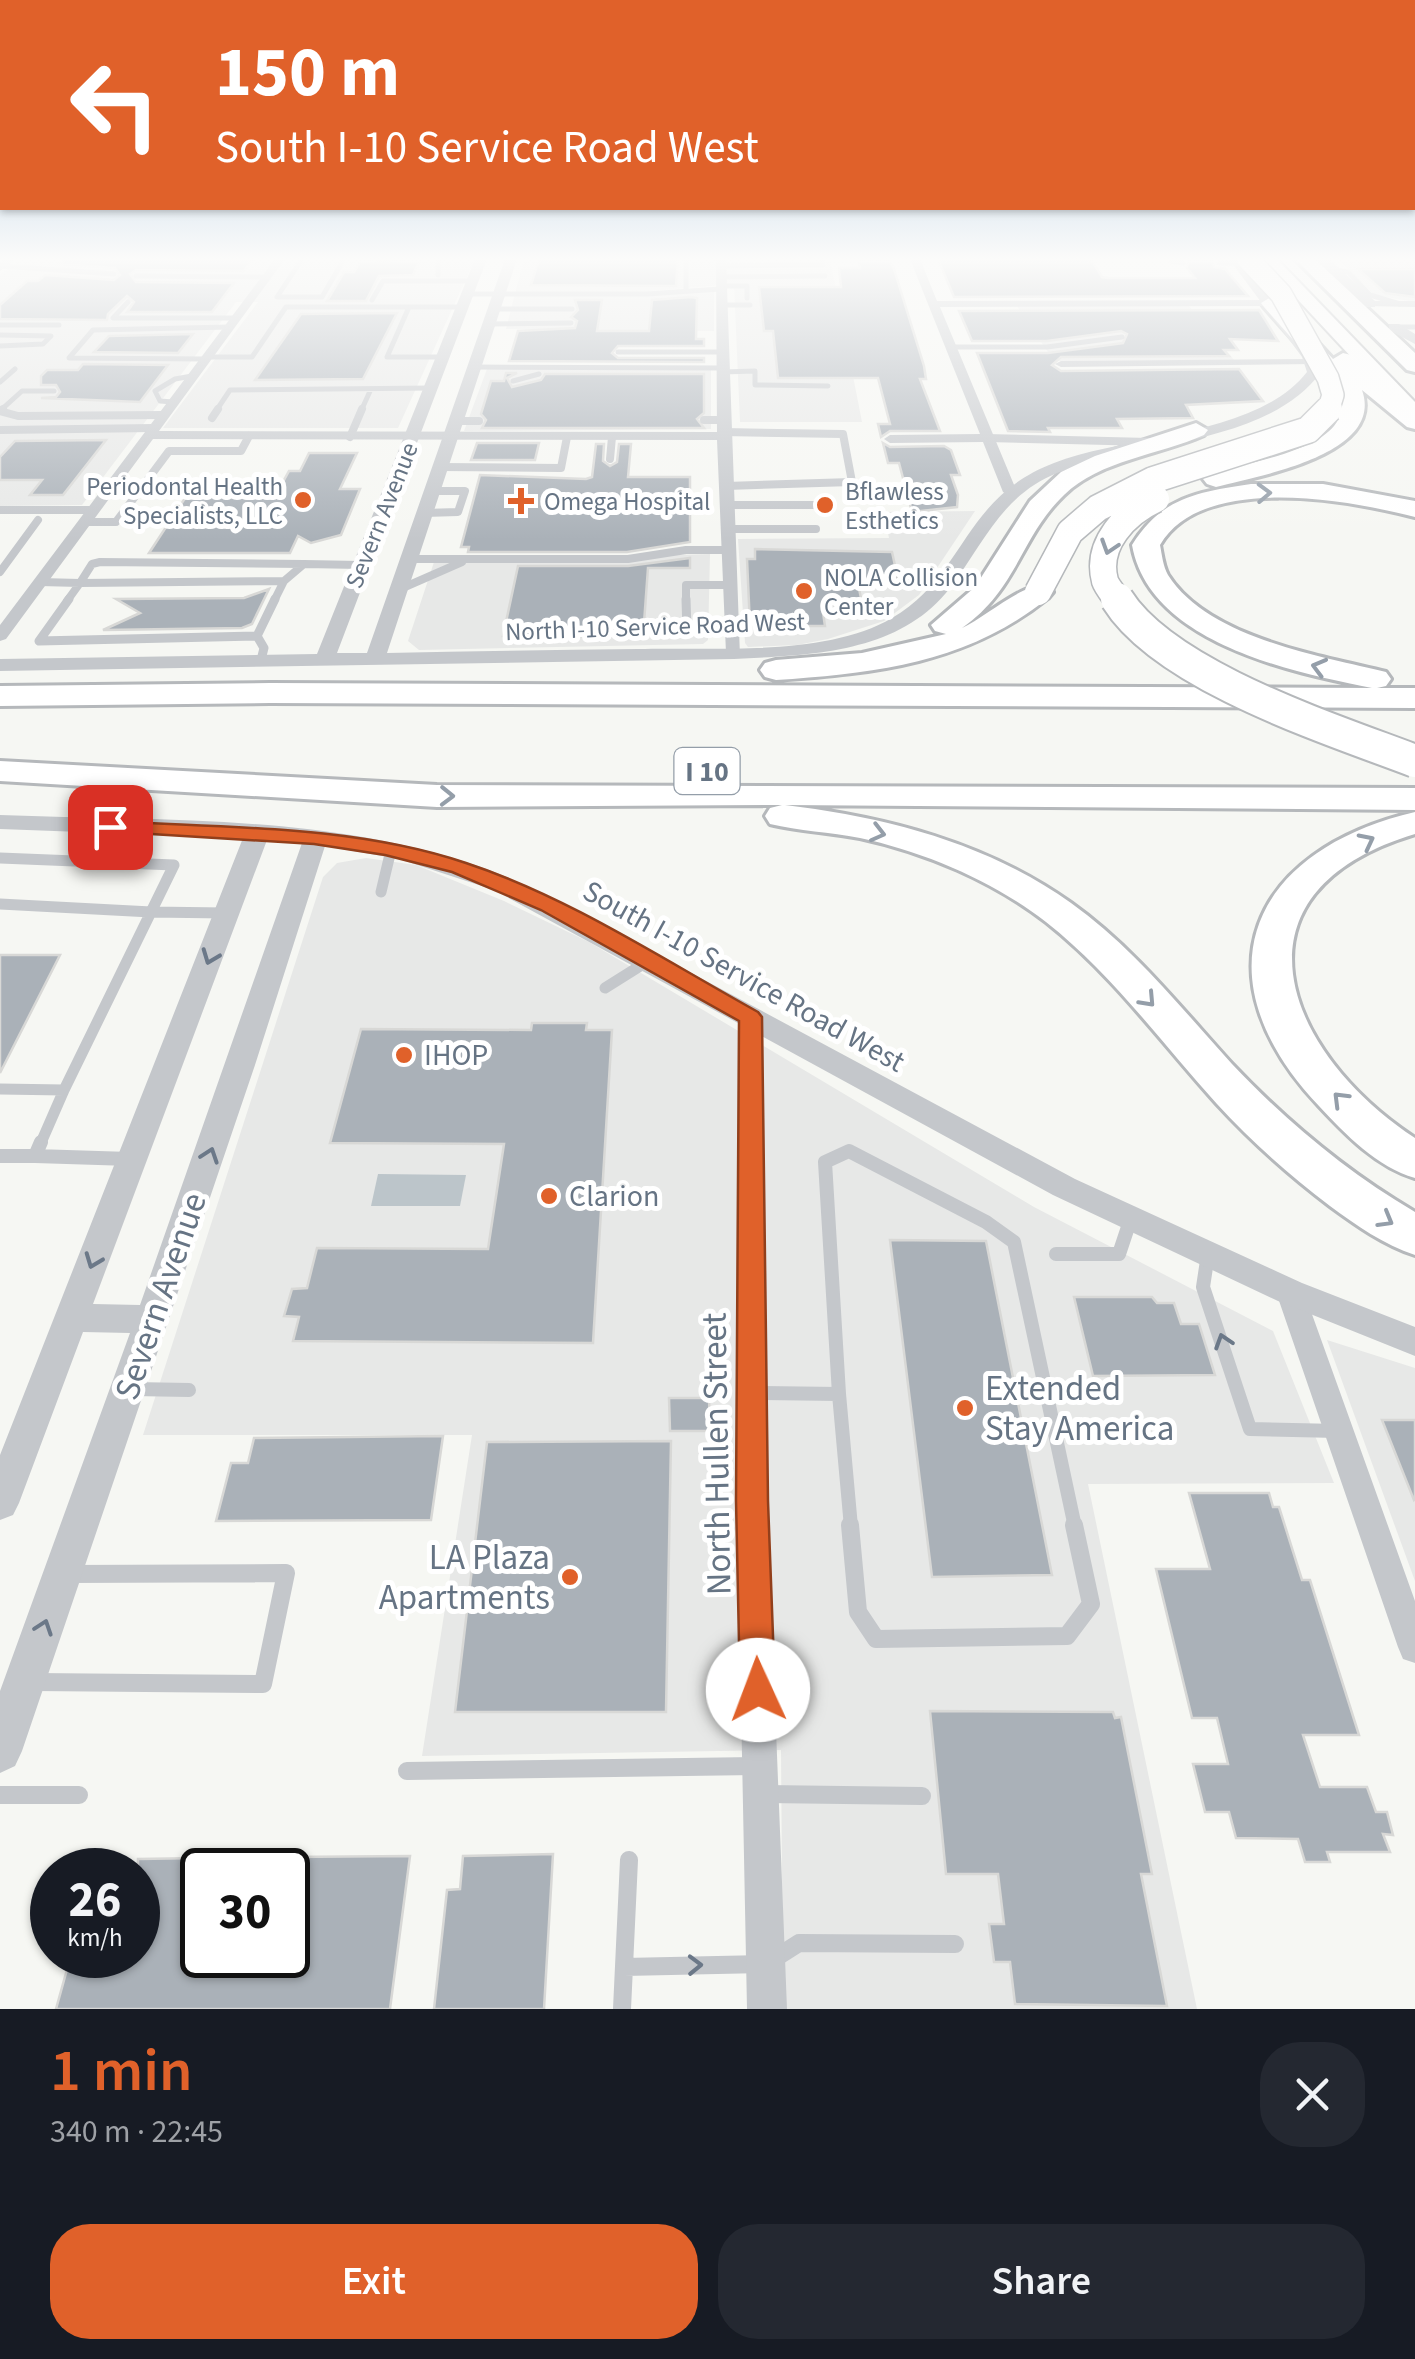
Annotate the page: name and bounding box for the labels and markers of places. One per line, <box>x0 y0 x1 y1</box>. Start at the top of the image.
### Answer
place label: Periodontal Health Specialists, LLC <box>86 469 283 534</box>
place label: Bflawless Esthetics <box>845 474 944 539</box>
place label: Omega Hospital <box>544 484 710 520</box>
marker: Omega Hospital <box>508 488 534 514</box>
marker: Periodontal Health Specialists, LLC <box>292 489 314 511</box>
marker: Bflawless Esthetics <box>814 494 836 516</box>
place label: NOLA Collision Center <box>824 560 978 625</box>
marker: NOLA Collision Center <box>793 580 815 602</box>
pin <box>68 785 153 870</box>
place label: IHOP <box>424 1034 488 1077</box>
marker: IHOP <box>393 1044 415 1066</box>
place label: Clarion <box>569 1175 659 1218</box>
marker: Clarion <box>538 1185 560 1207</box>
place label: Extended Stay America <box>985 1364 1174 1454</box>
marker: Extended Stay America <box>954 1397 976 1419</box>
place label: LA Plaza Apartments <box>379 1533 550 1623</box>
marker: LA Plaza Apartments <box>559 1566 581 1588</box>

